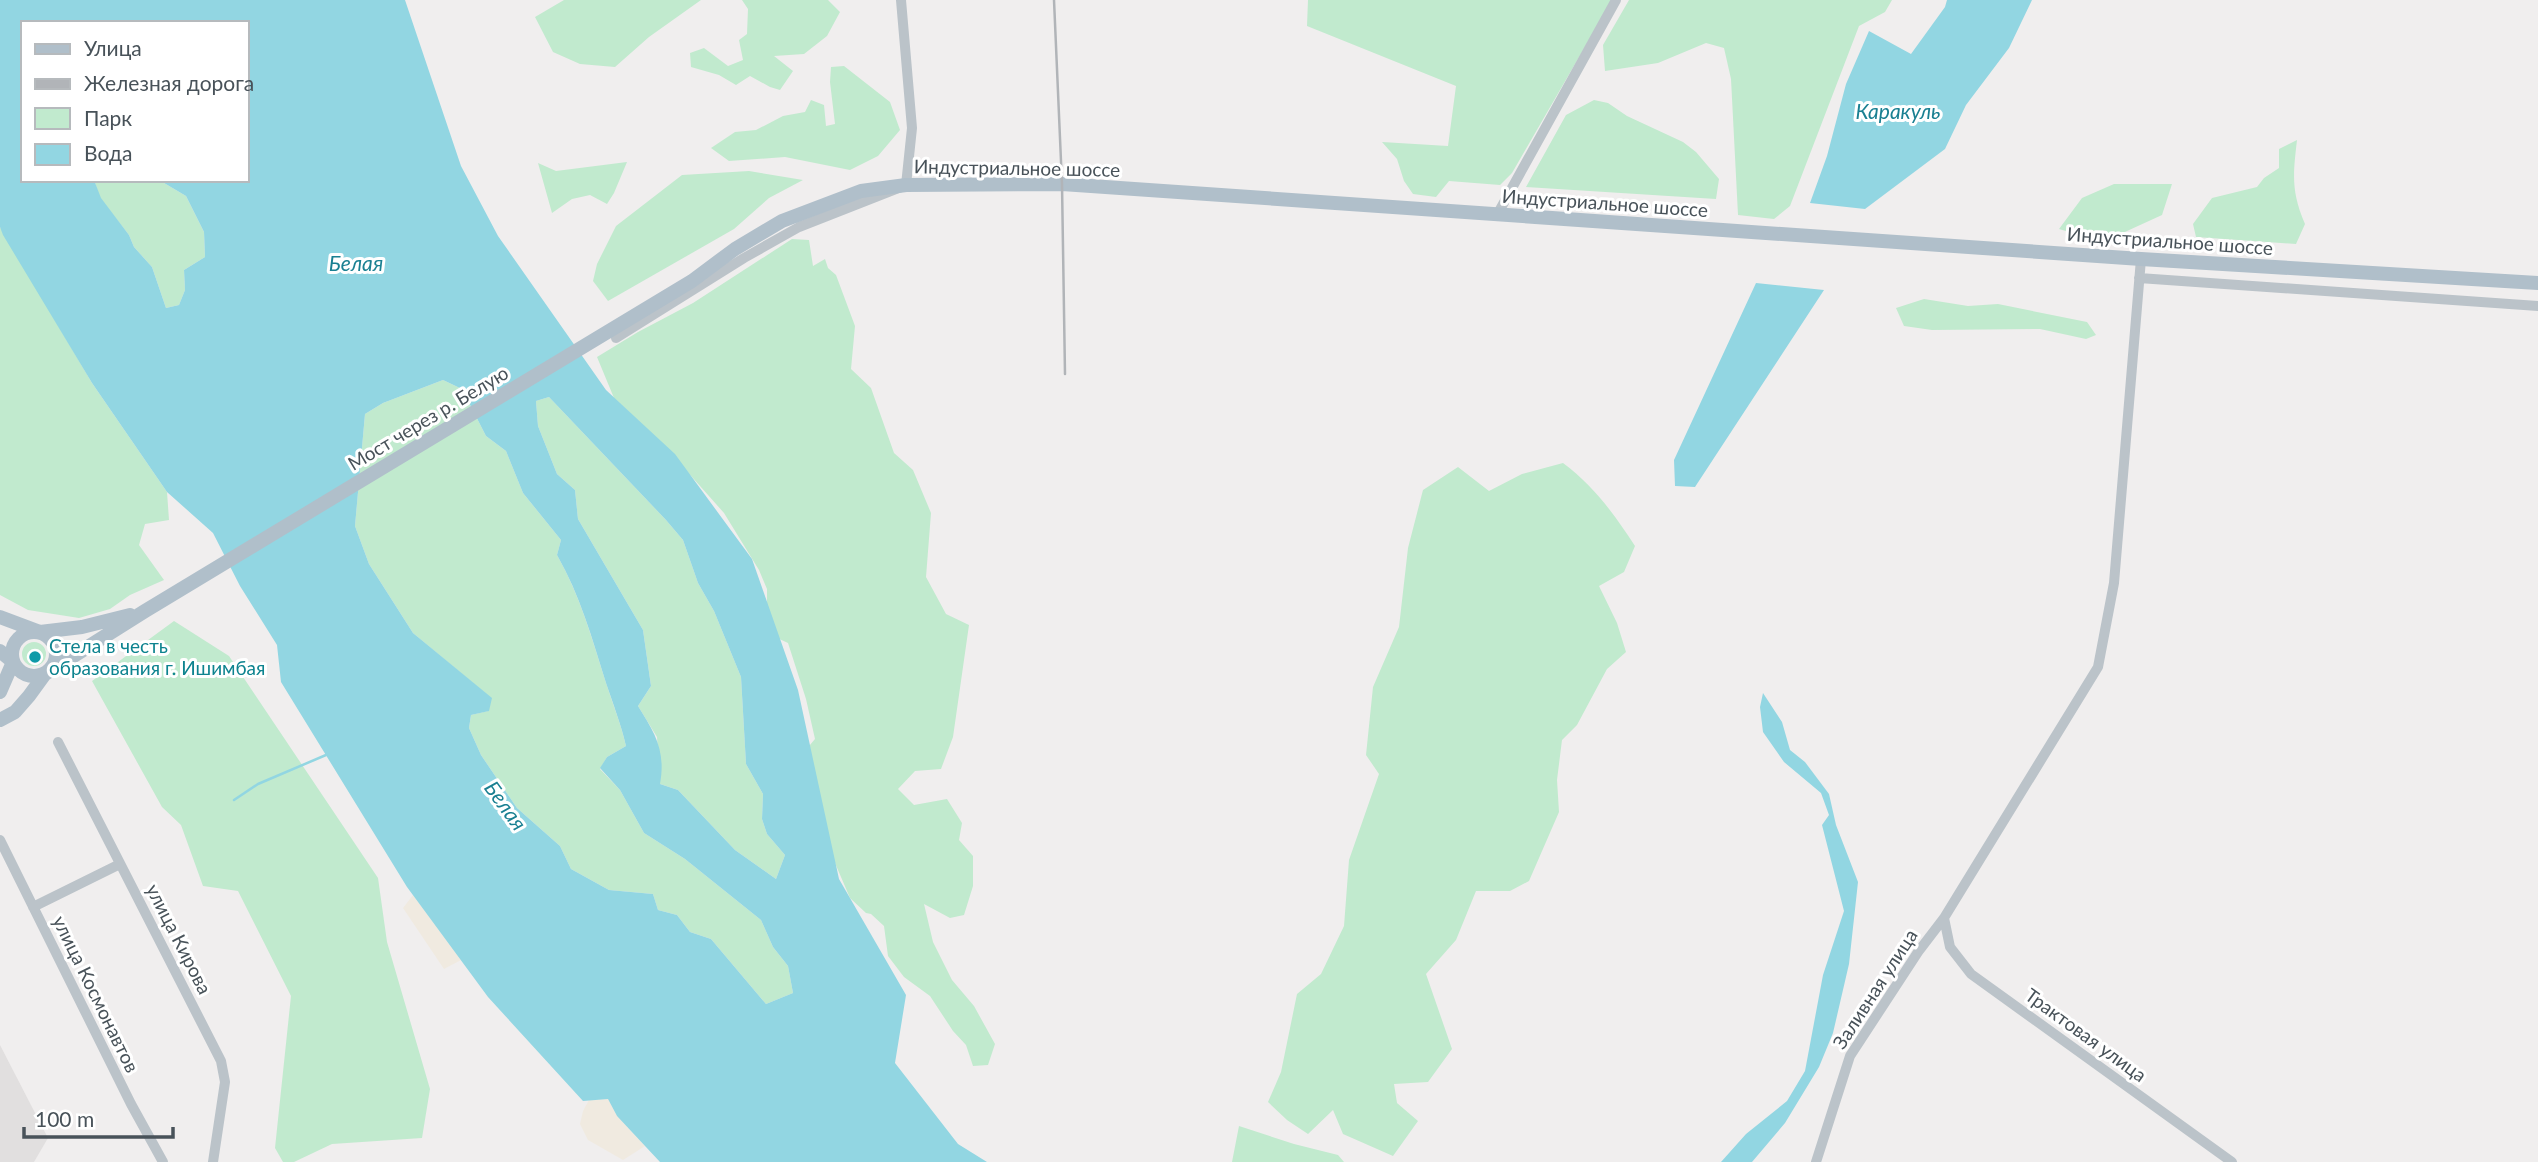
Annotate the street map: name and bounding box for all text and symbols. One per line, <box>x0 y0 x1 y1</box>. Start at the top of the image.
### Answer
legend <box>21 21 248 182</box>
text: Улица <box>84 35 142 60</box>
text: Железная дорога <box>84 70 254 95</box>
water label: Каракуль <box>1855 98 1941 123</box>
text: Парк <box>84 105 132 130</box>
text: Вода <box>84 140 132 165</box>
street label: Индустриальное шоссе <box>914 154 1120 181</box>
street label: Индустриальное шоссе <box>1501 184 1709 221</box>
street label: Индустриальное шоссе <box>2066 222 2274 259</box>
water label: Белая <box>329 250 383 275</box>
street label: Мост через р. Белую <box>343 361 512 475</box>
place label: Стела в честь образования г. Ишимбая <box>49 634 265 679</box>
marker: Стела в честь образования г. Ишимбая <box>27 649 43 665</box>
water label: Белая <box>480 776 532 835</box>
street label: улица Кирова <box>142 880 217 998</box>
street label: улица Космонавтов <box>48 912 144 1076</box>
street label: Заливная улица <box>1827 925 1922 1053</box>
street label: Трактовая улица <box>2021 983 2151 1086</box>
scale bar <box>24 1096 173 1140</box>
text: 100 m <box>35 1106 94 1131</box>

